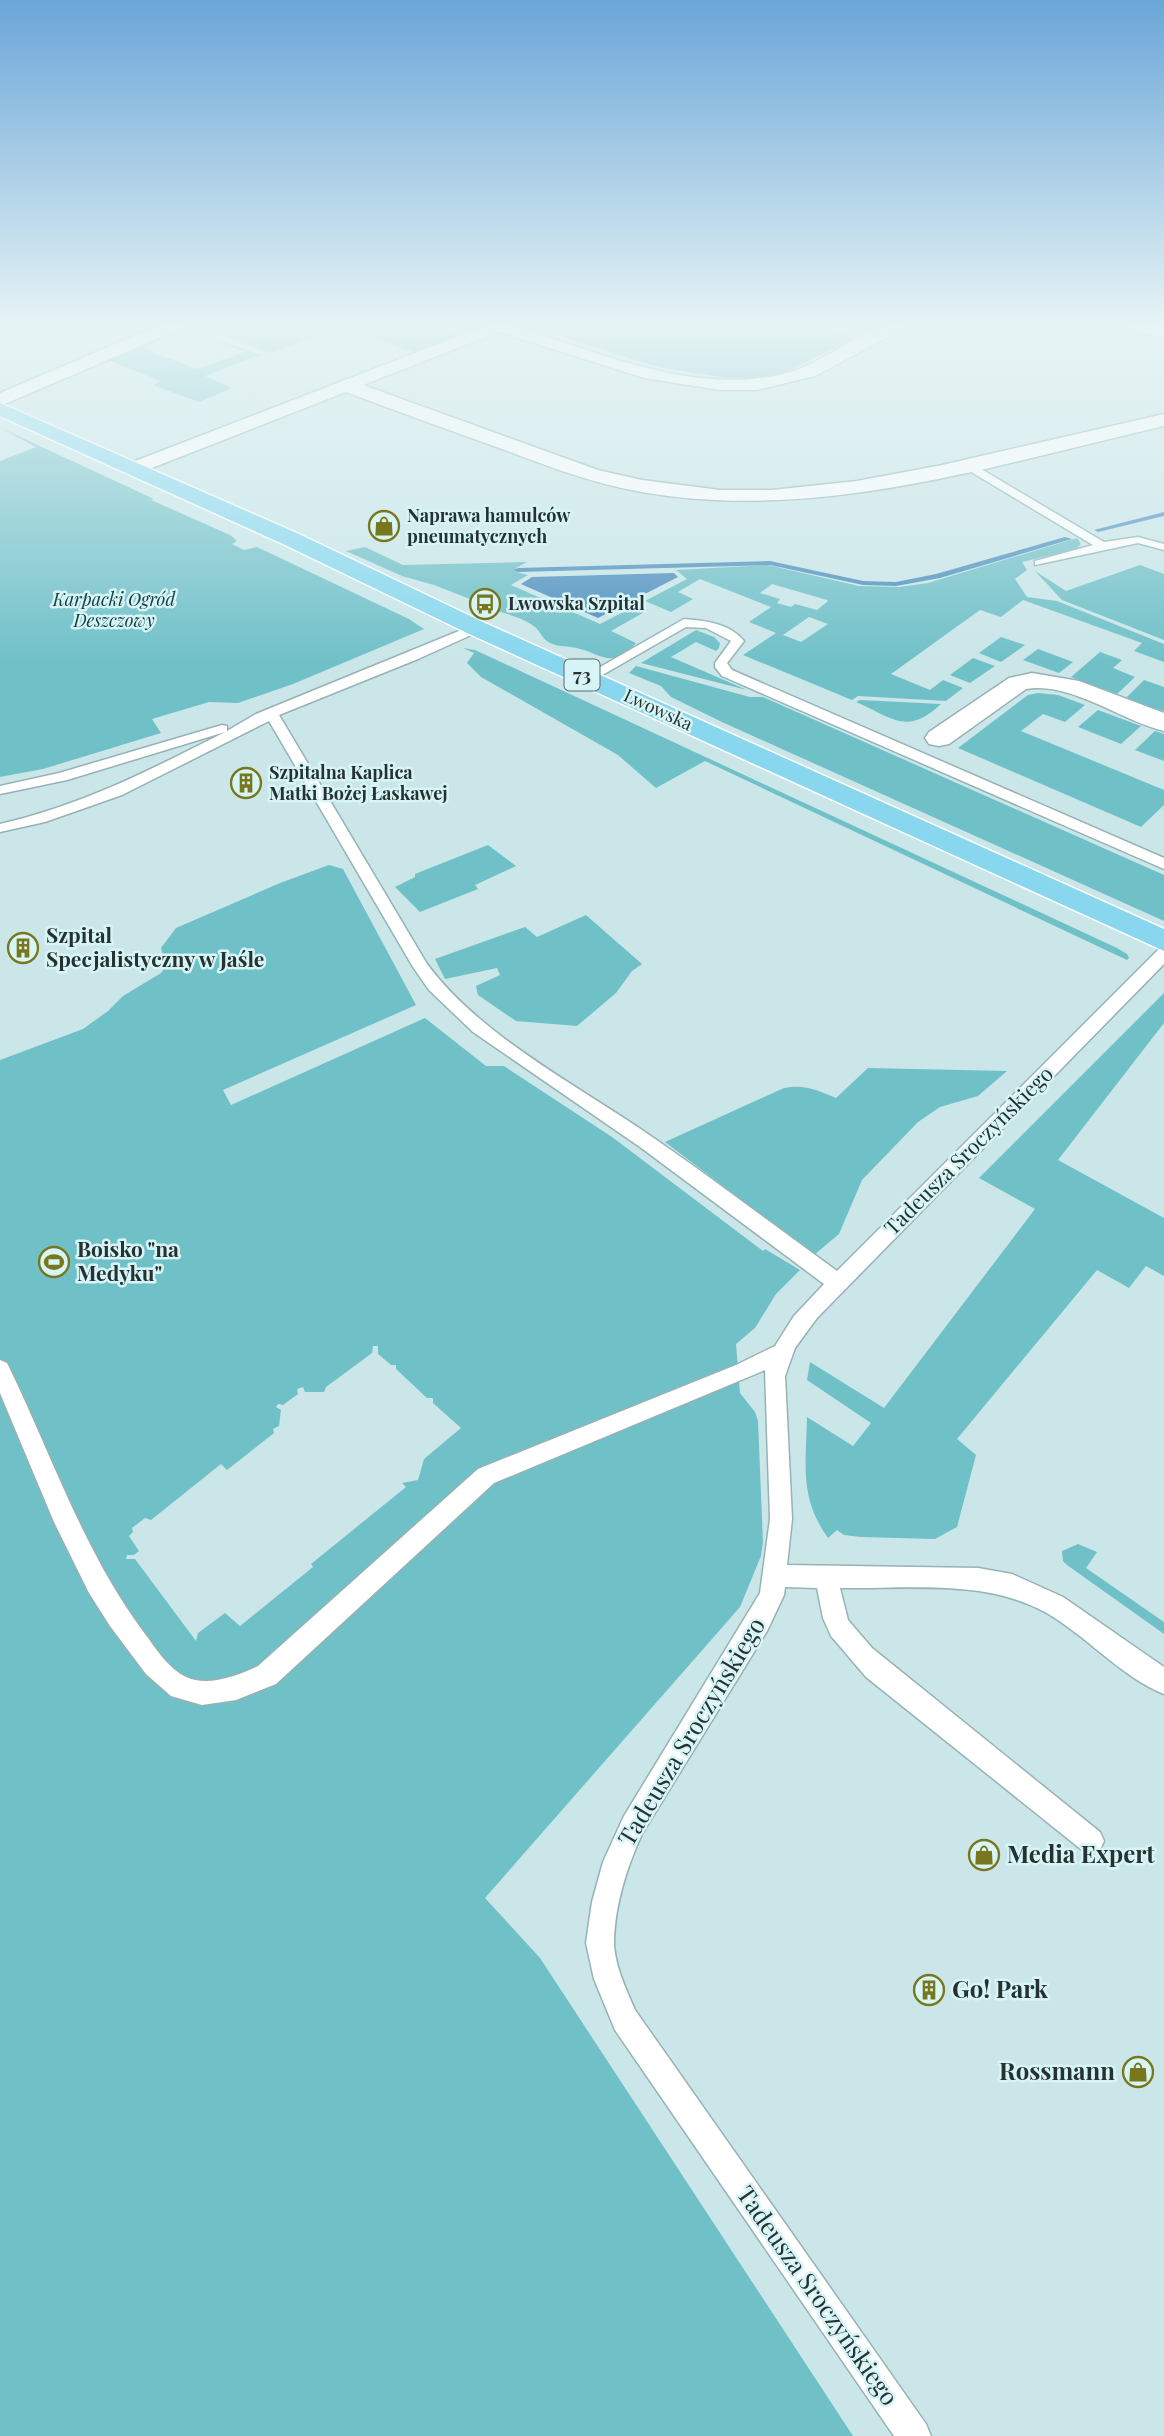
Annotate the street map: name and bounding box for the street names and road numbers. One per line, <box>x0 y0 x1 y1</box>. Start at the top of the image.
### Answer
road number: 73 <box>564 660 600 690</box>
street label: Lwowska <box>620 683 697 735</box>
street label: Tadeusza Sroczyńskiego <box>877 1059 1058 1240</box>
street label: Tadeusza Sroczyńskiego <box>609 1611 771 1851</box>
street label: Tadeusza Sroczyńskiego <box>731 2179 907 2411</box>

